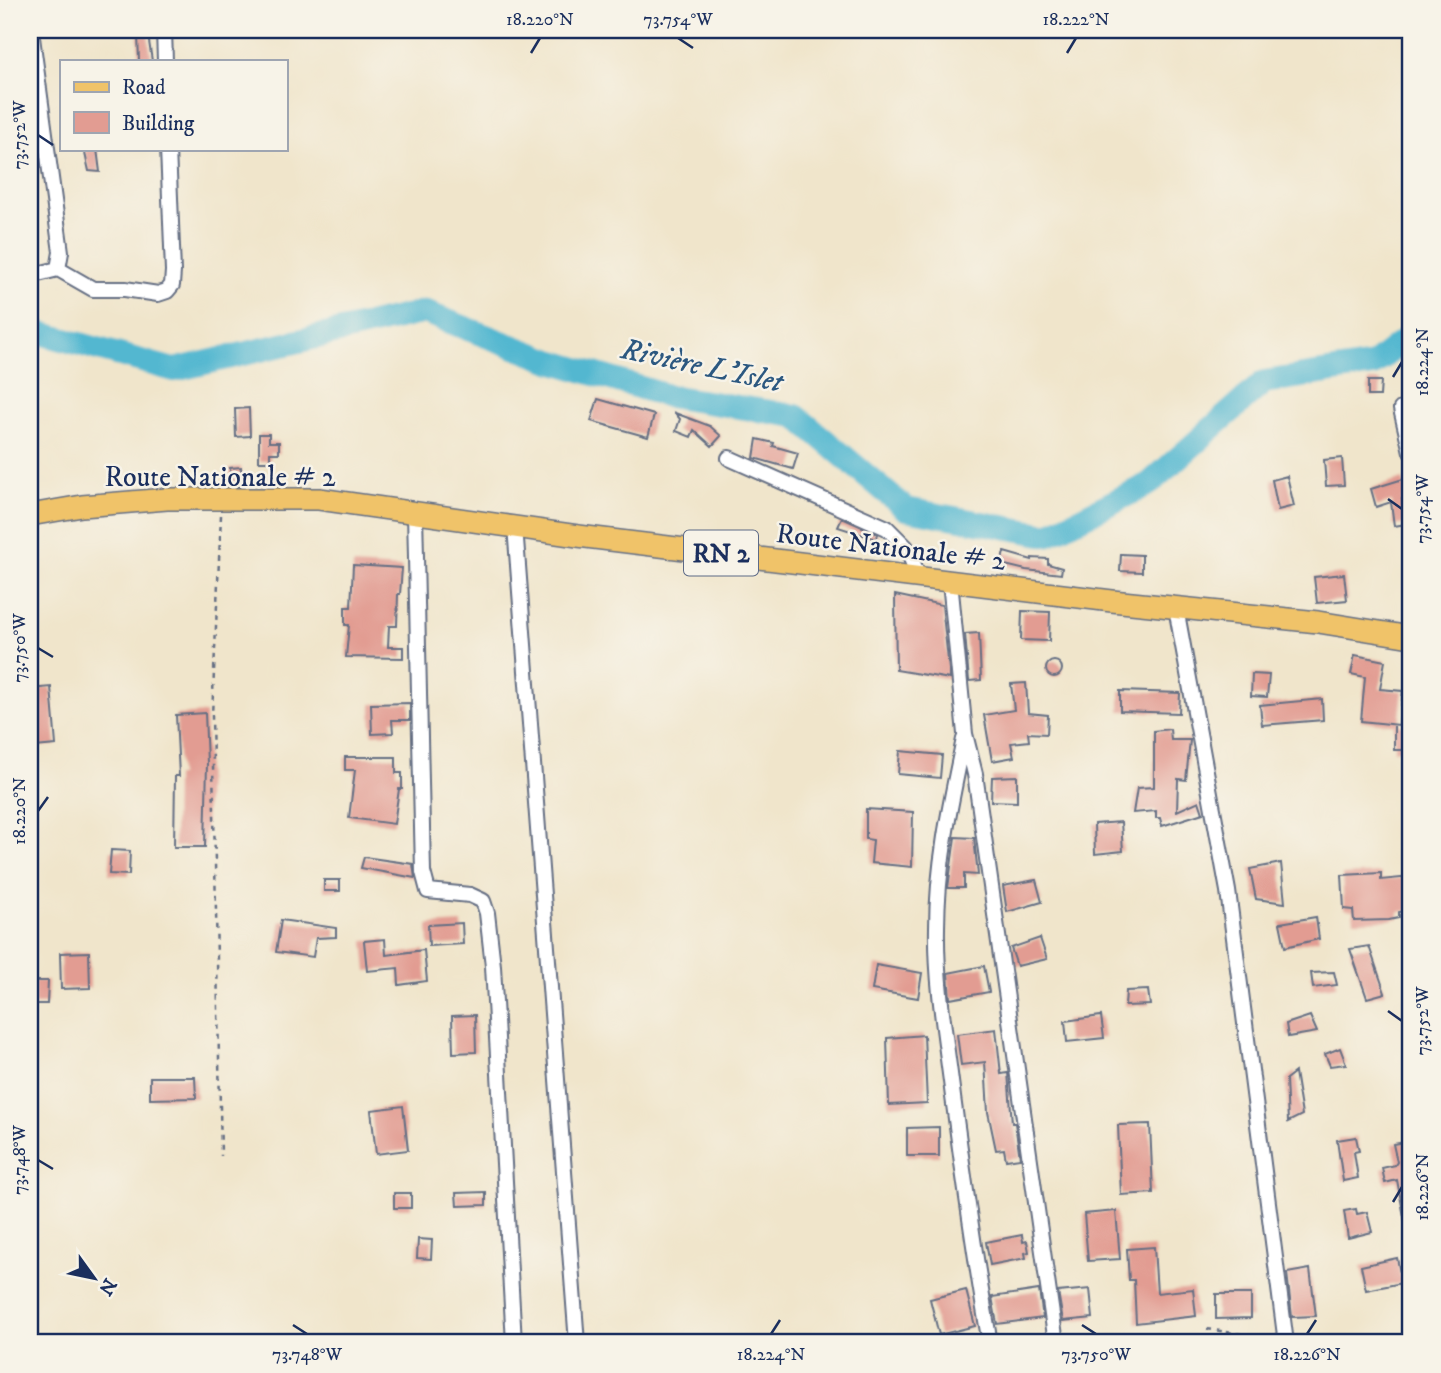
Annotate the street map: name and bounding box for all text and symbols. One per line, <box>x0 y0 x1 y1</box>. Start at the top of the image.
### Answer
text: 18.220°N <box>506 9 574 31</box>
text: 73.754°W <box>643 9 713 31</box>
text: 18.222°N <box>1043 9 1110 31</box>
legend <box>60 60 287 150</box>
text: Road <box>122 75 166 101</box>
text: 73.752°W <box>9 100 31 169</box>
text: Building <box>122 111 195 137</box>
text: 18.224°N <box>1412 328 1434 396</box>
water label: Rivière L'Islet <box>617 331 788 402</box>
street label: Route Nationale # 2 <box>105 460 336 495</box>
text: 73.754°W <box>1412 474 1434 544</box>
street label: Route Nationale # 2 <box>774 516 1008 579</box>
road number: RN 2 <box>684 530 758 576</box>
text: 73.750°W <box>9 613 31 683</box>
text: 18.220°N <box>9 777 31 845</box>
text: 73.752°W <box>1412 986 1434 1055</box>
text: 73.748°W <box>9 1124 31 1195</box>
text: 18.226°N <box>1412 1153 1434 1221</box>
north arrow <box>60 1244 130 1314</box>
text: N <box>93 1274 121 1300</box>
text: 73.748°W <box>272 1344 343 1366</box>
text: 18.224°N <box>737 1344 805 1366</box>
text: 73.750°W <box>1061 1344 1131 1366</box>
text: 18.226°N <box>1273 1344 1341 1366</box>

